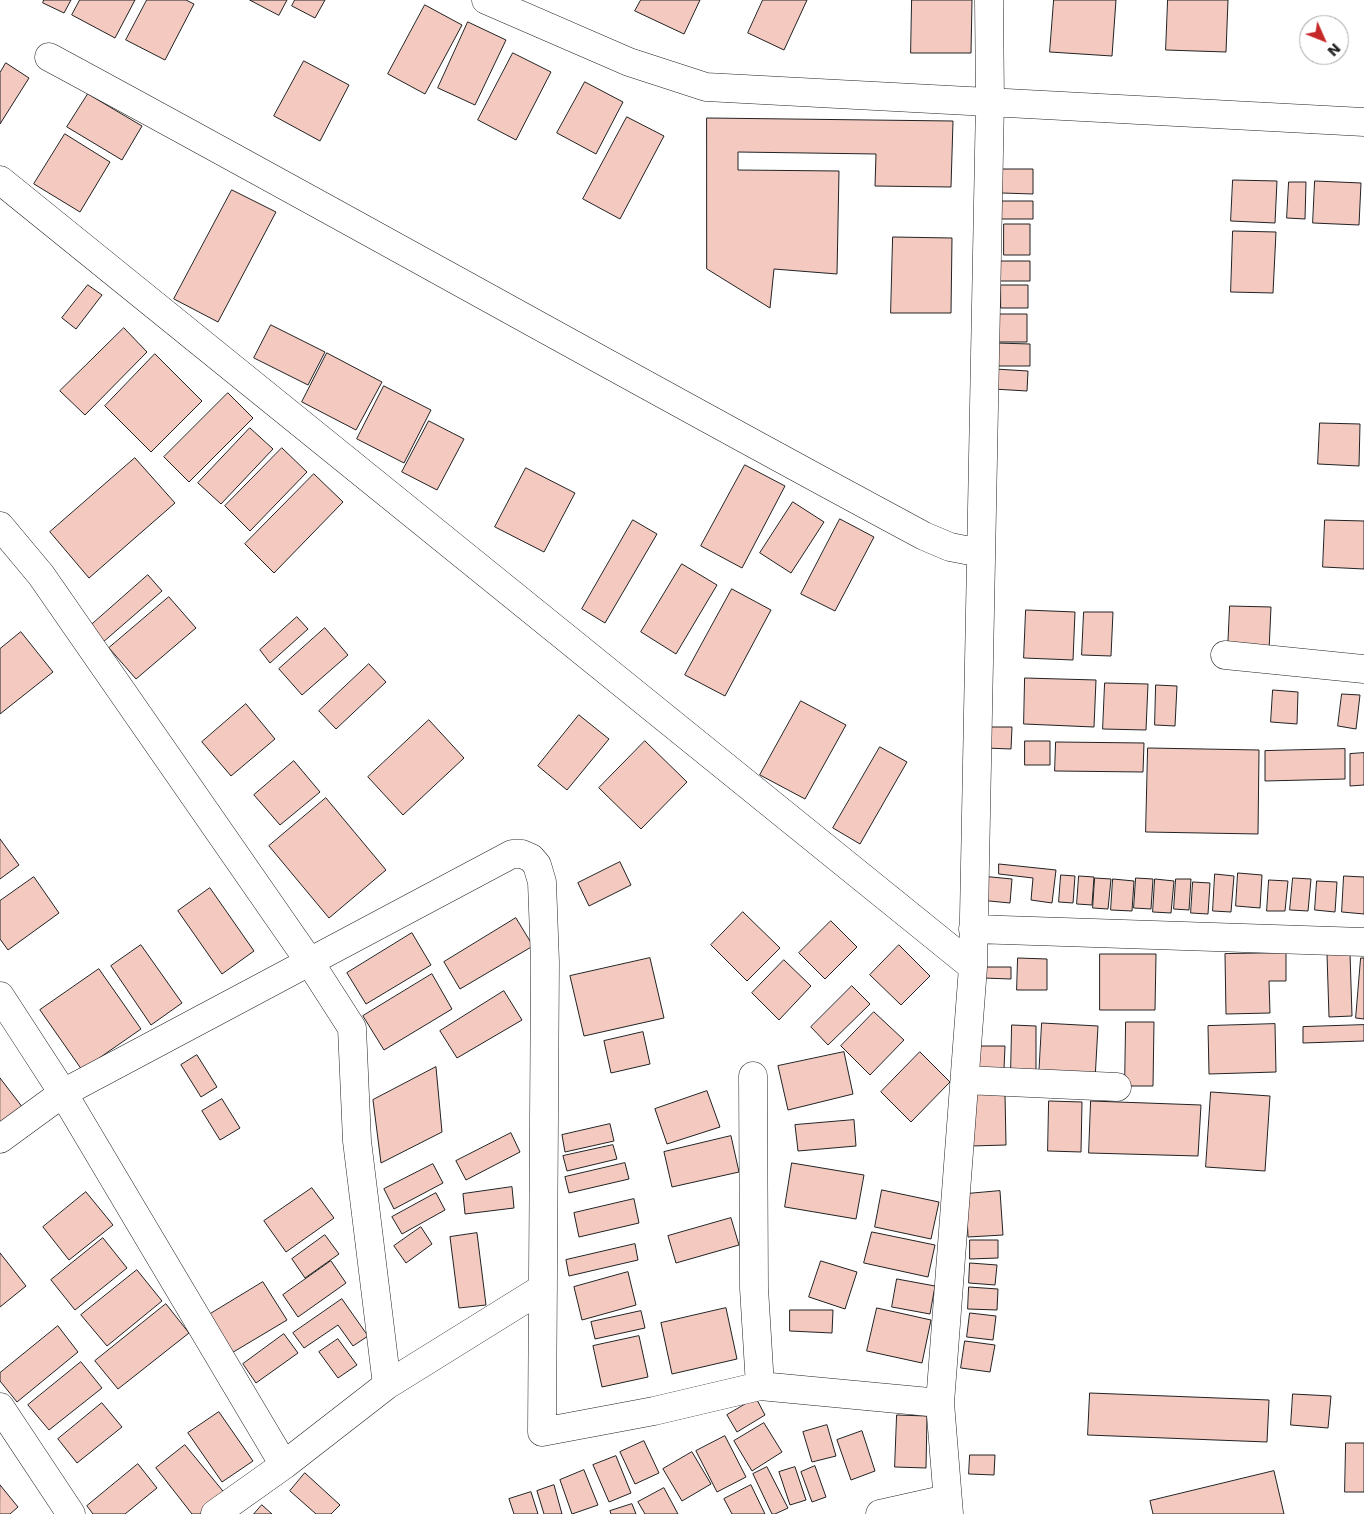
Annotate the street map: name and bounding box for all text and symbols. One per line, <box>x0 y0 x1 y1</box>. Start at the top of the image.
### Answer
north arrow <box>1299 15 1349 65</box>
text: N <box>1324 40 1344 59</box>

